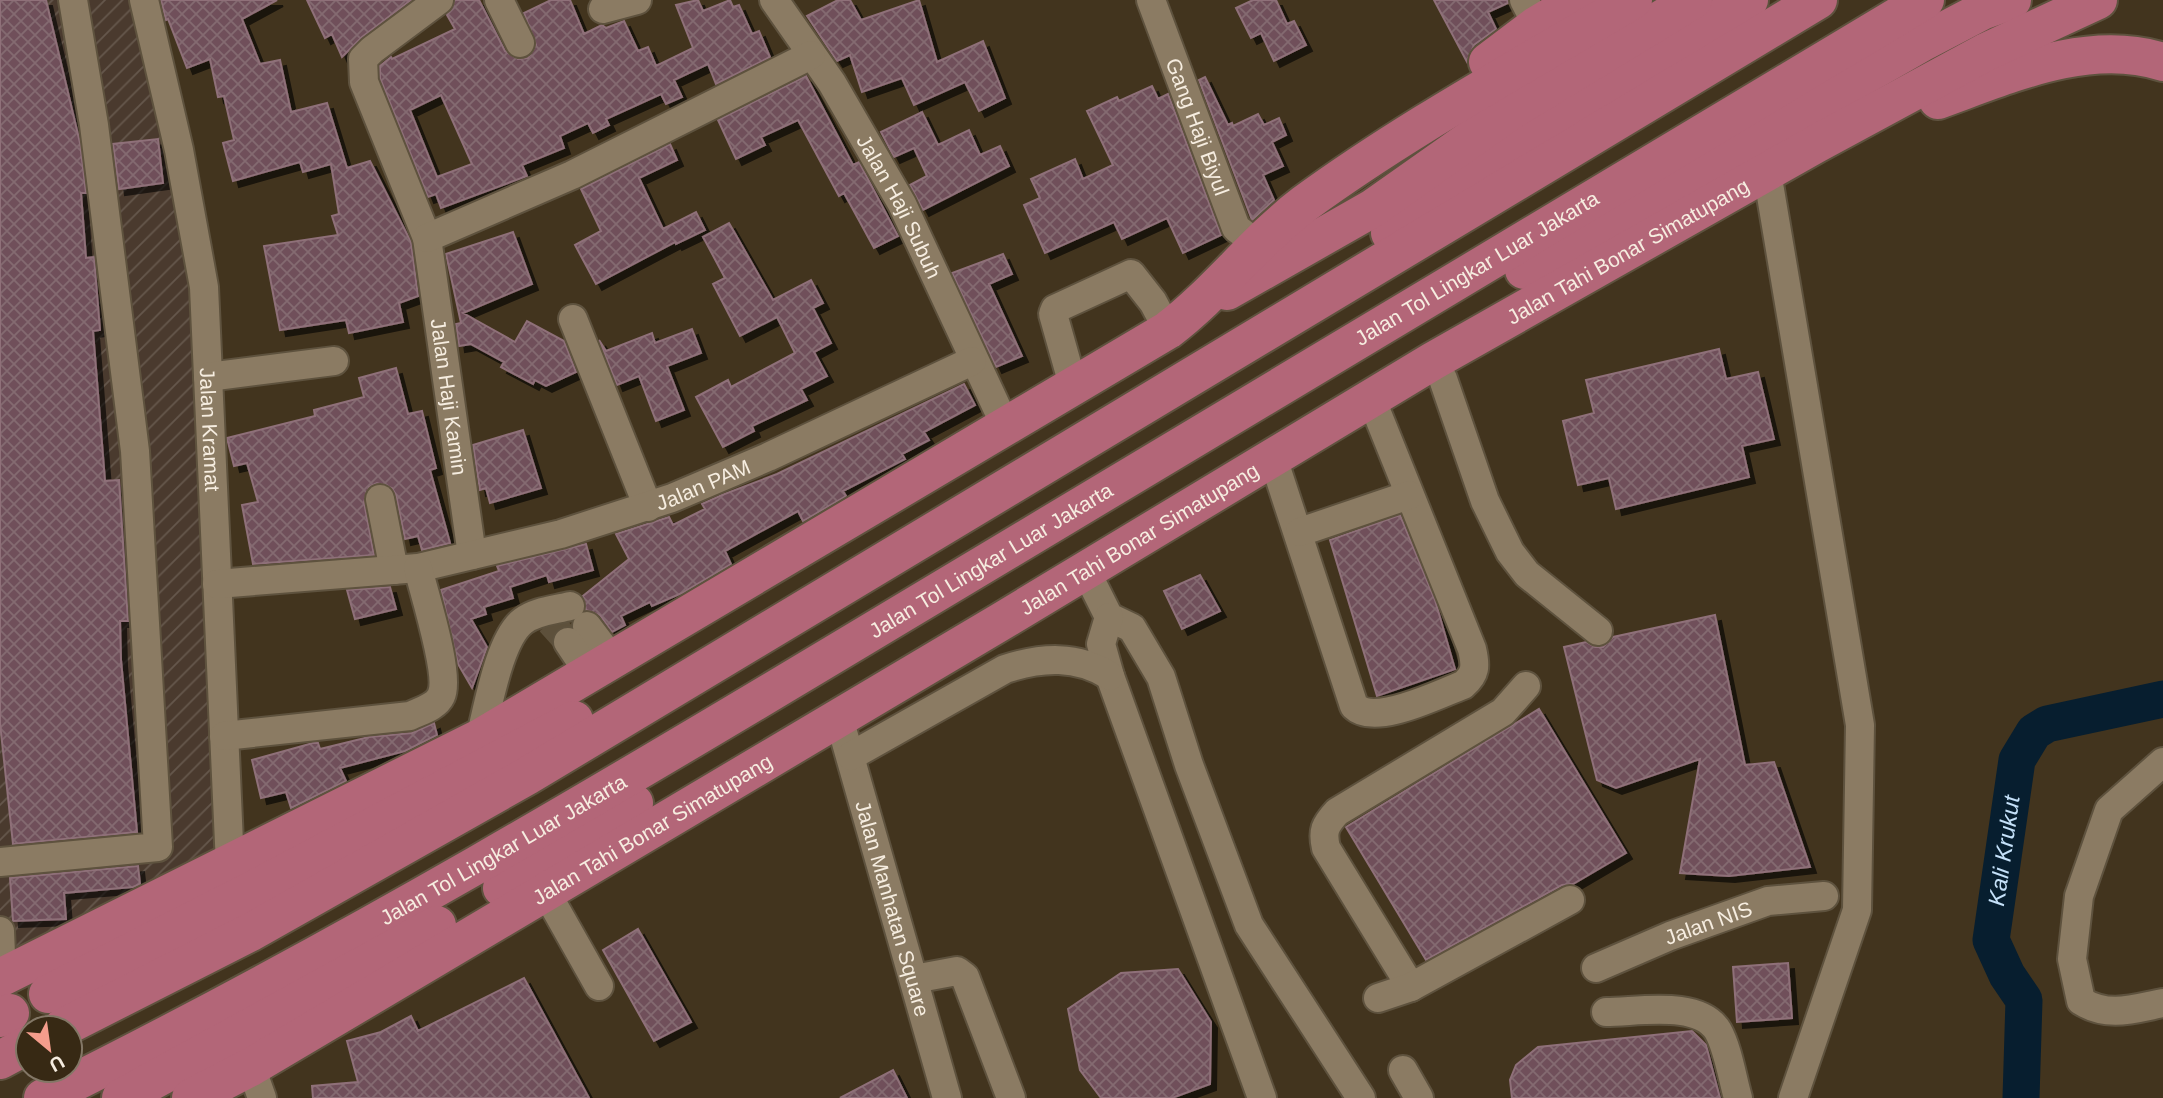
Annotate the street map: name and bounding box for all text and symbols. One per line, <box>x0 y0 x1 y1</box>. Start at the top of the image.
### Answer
street label: Gang Haji Biyul <box>1162 55 1234 198</box>
street label: Jalan Haji Subuh <box>853 130 946 282</box>
street label: Jalan Tahi Bonar Simatupang <box>1503 173 1753 328</box>
street label: Jalan Tol Lingkar Luar Jakarta <box>1350 186 1603 349</box>
street label: Jalan Haji Kamin <box>427 317 472 476</box>
street label: Jalan Kramat <box>196 367 225 492</box>
street label: Jalan PAM <box>653 455 753 514</box>
street label: Jalan Tahi Bonar Simatupang <box>1016 458 1262 619</box>
street label: Jalan Tol Lingkar Luar Jakarta <box>865 478 1117 642</box>
street label: Jalan Tahi Bonar Simatupang <box>528 749 776 909</box>
street label: Jalan Tol Lingkar Luar Jakarta <box>376 769 630 929</box>
water label: Kali Krukut <box>1983 792 2025 908</box>
street label: Jalan Manhatan Square <box>852 798 935 1019</box>
street label: Jalan NIS <box>1661 896 1755 949</box>
north arrow <box>14 1014 84 1084</box>
text: U <box>46 1051 68 1076</box>

